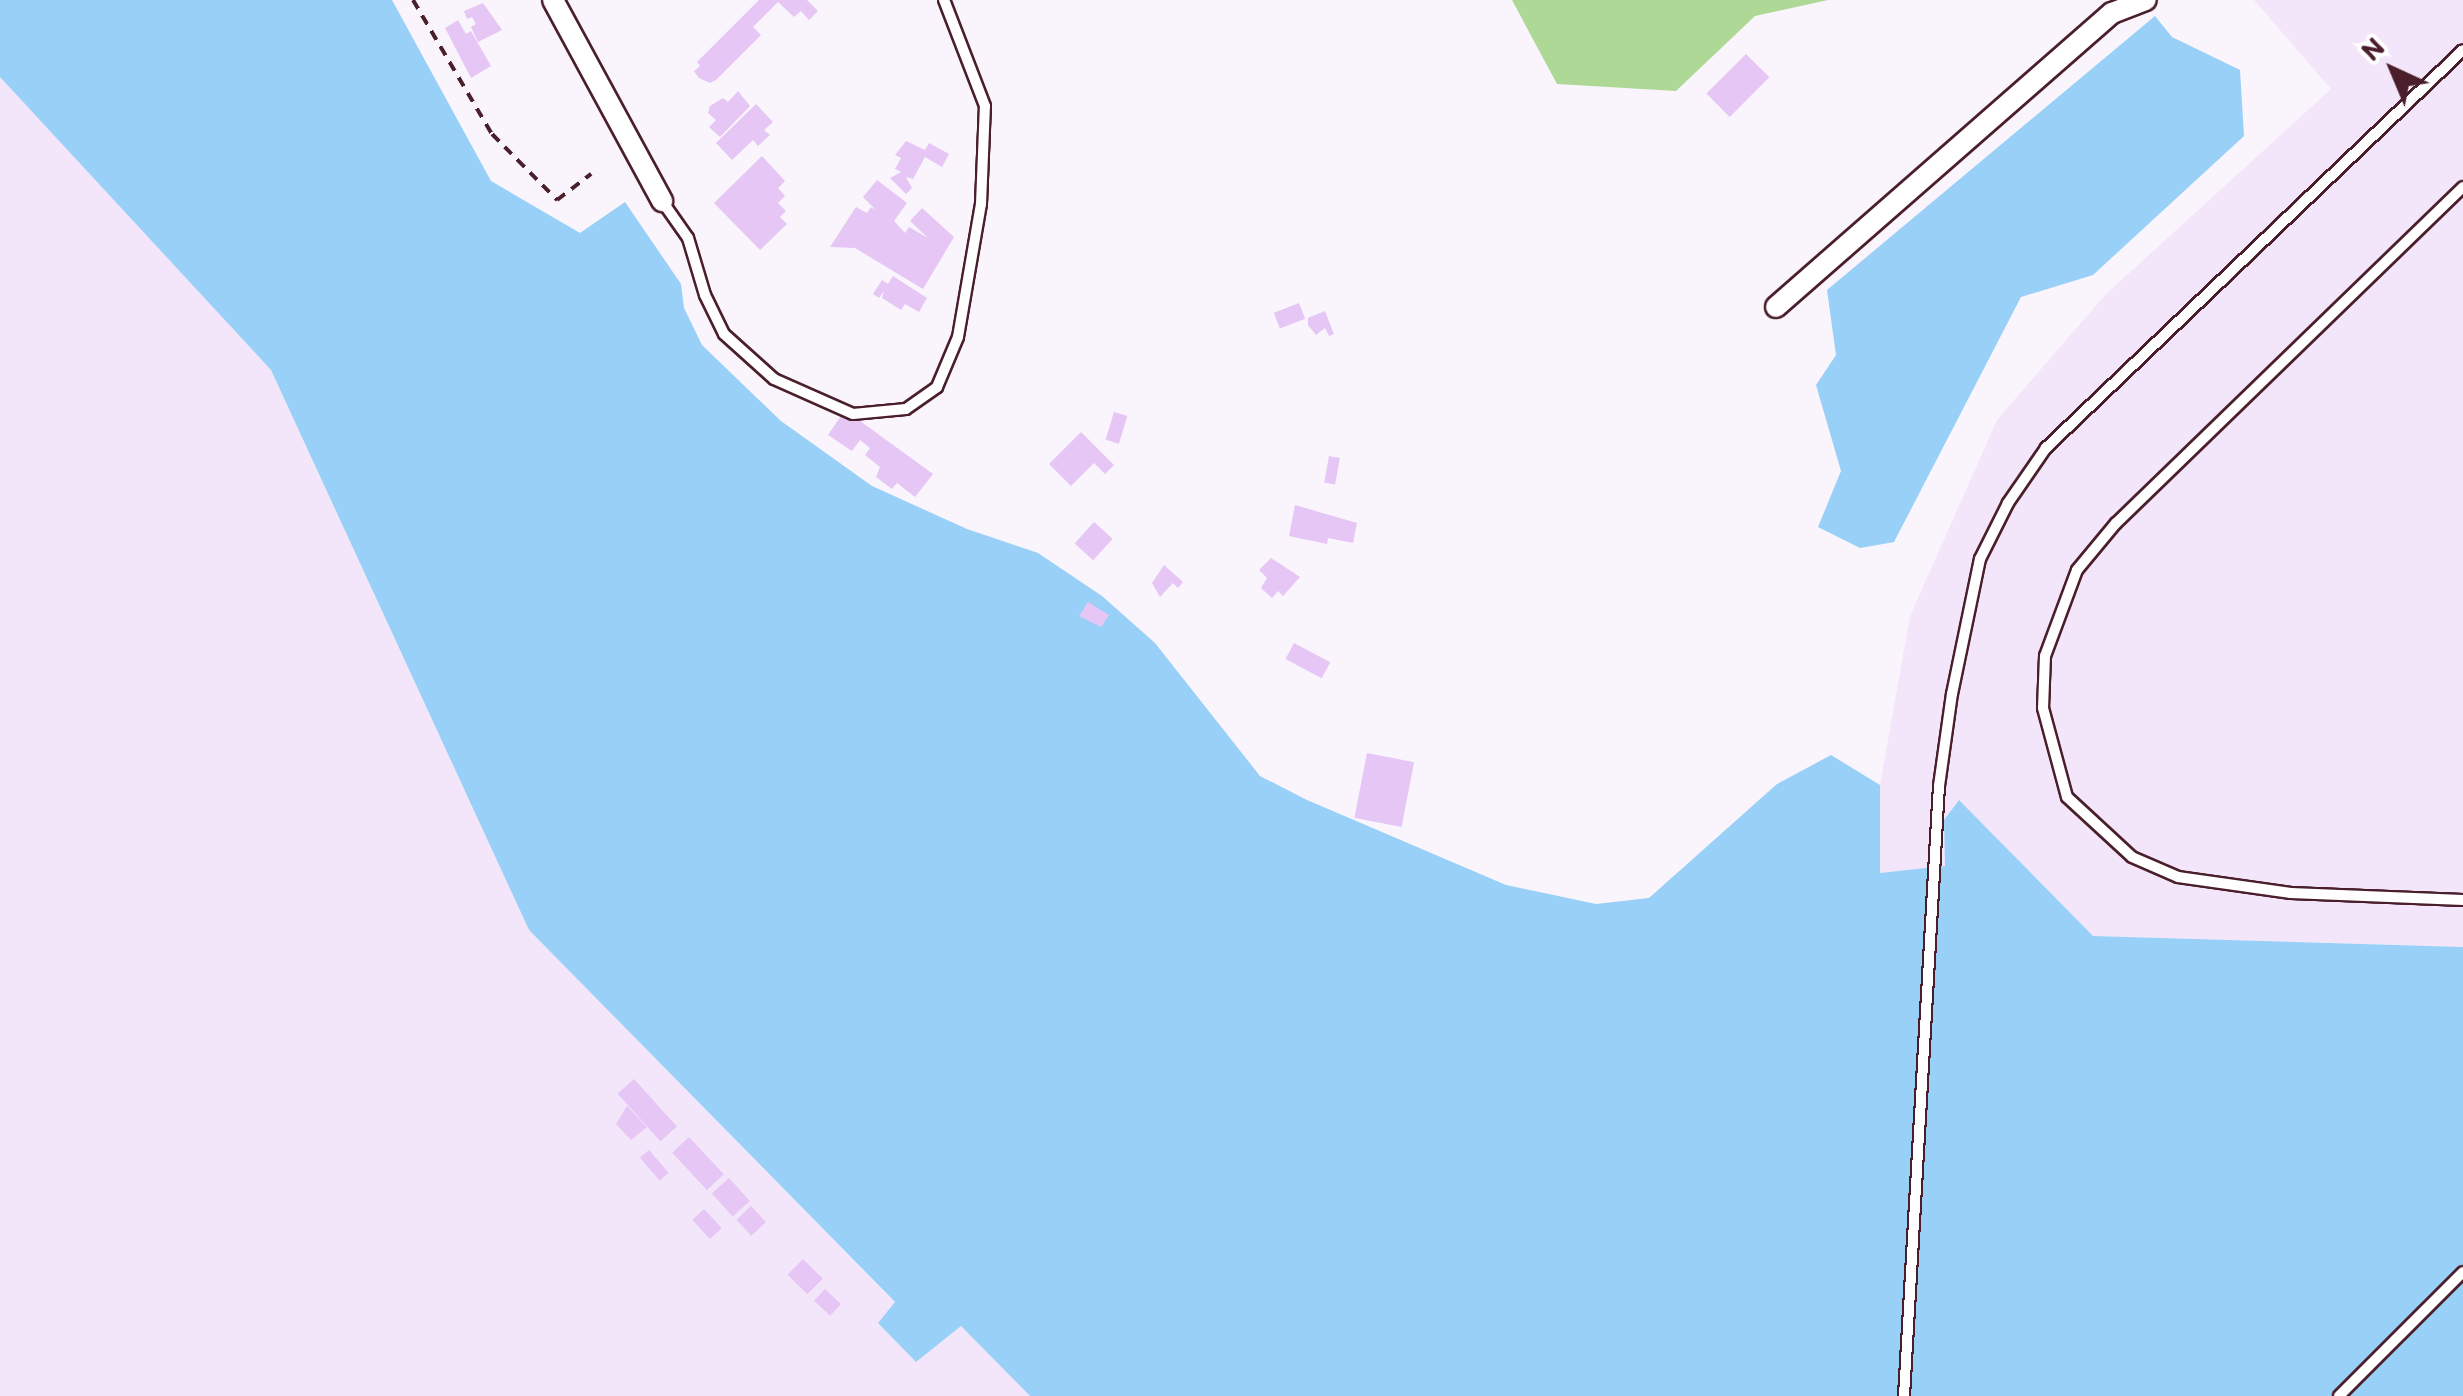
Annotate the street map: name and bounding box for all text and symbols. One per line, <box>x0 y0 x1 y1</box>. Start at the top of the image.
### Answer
north arrow <box>2343 20 2443 120</box>
text: N <box>2354 30 2391 67</box>

